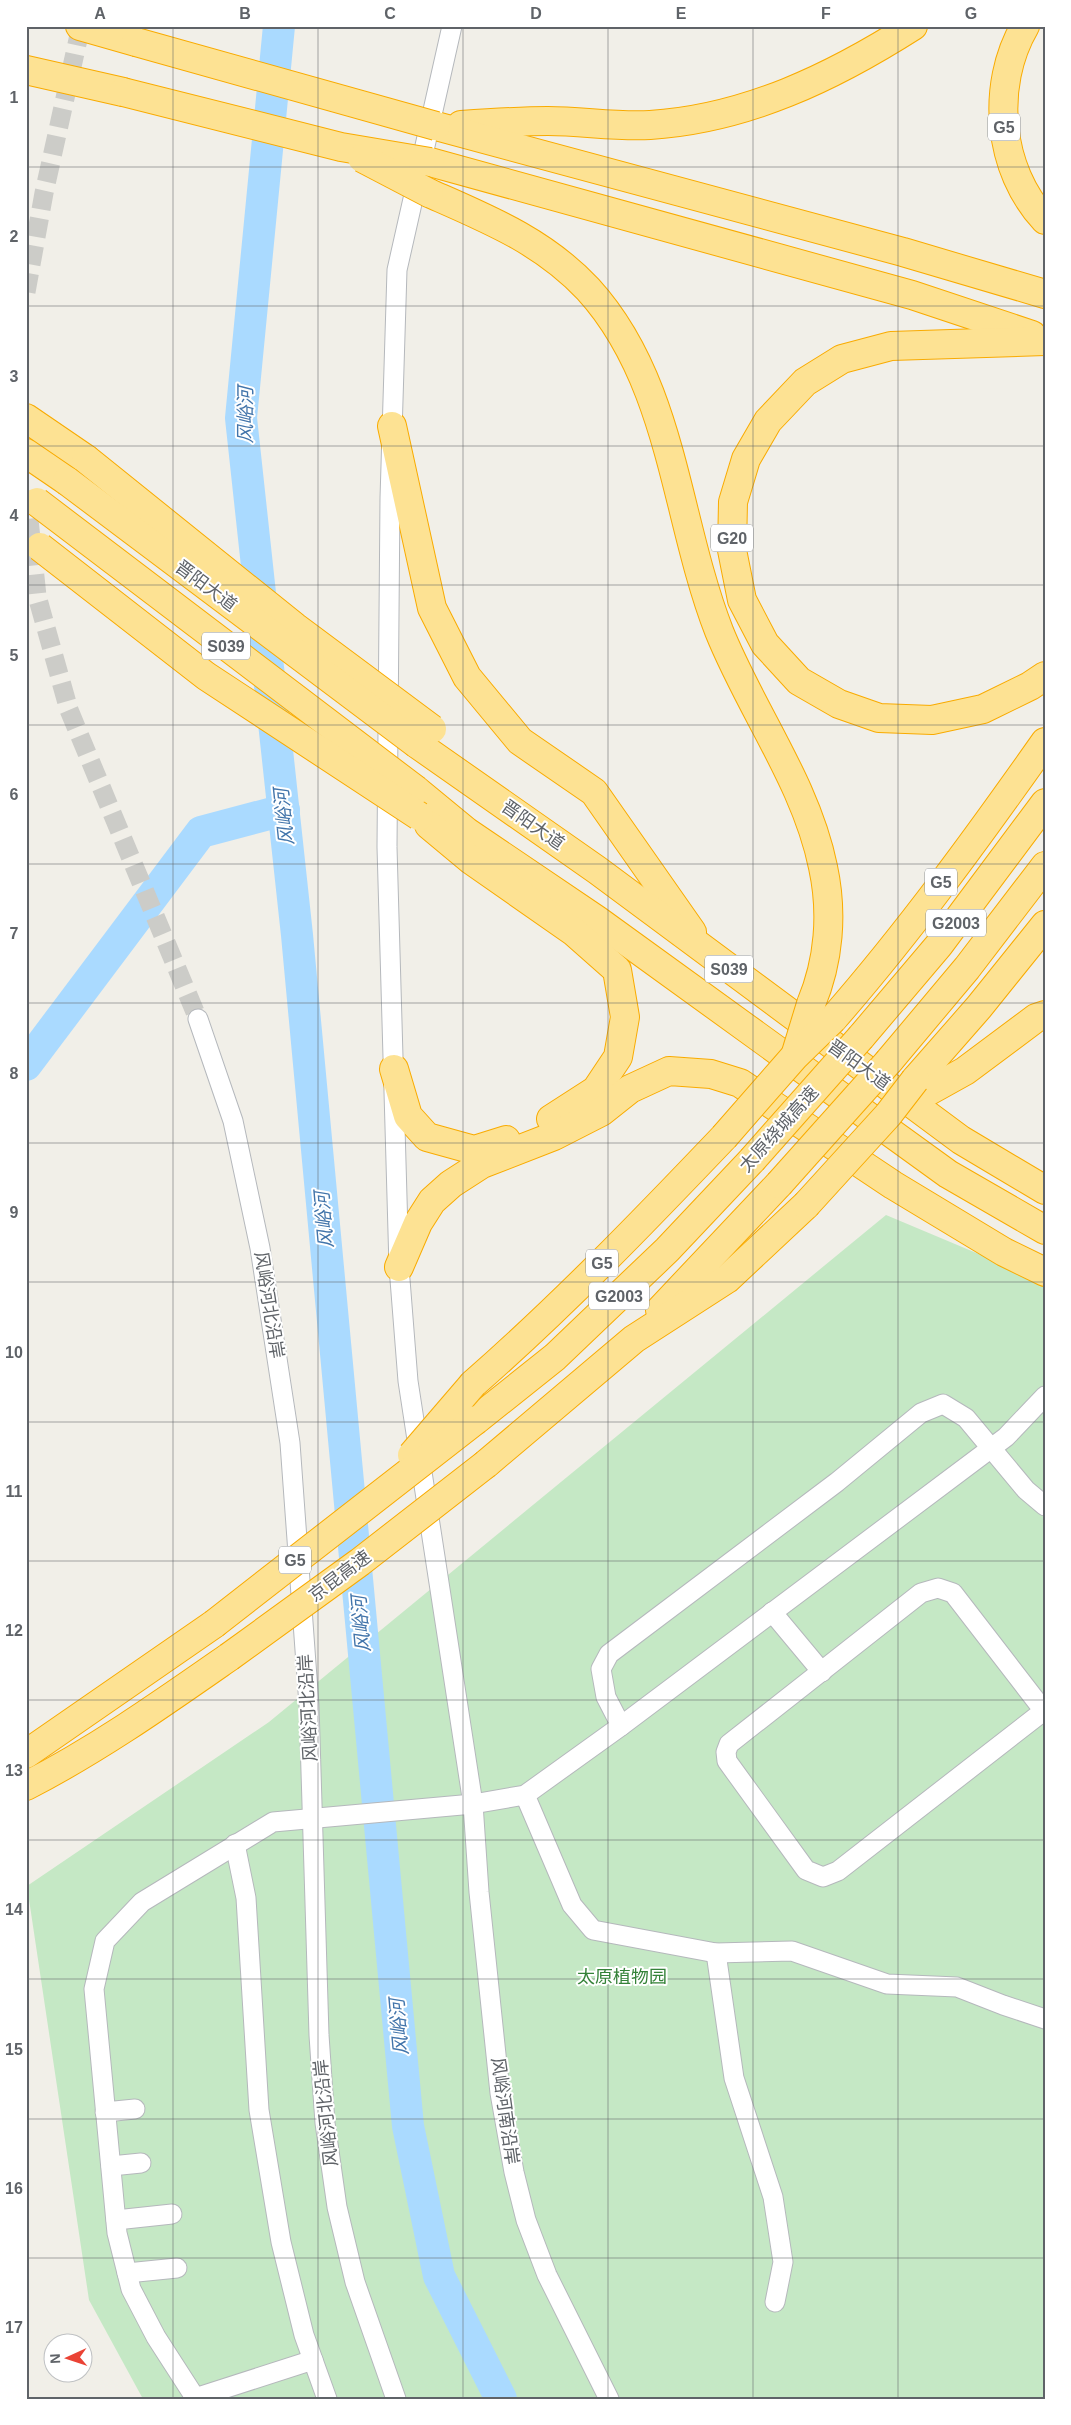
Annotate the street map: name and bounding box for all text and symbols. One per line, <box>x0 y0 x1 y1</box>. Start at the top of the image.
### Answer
text: A <box>94 5 106 22</box>
text: B <box>239 5 251 22</box>
text: C <box>384 5 396 22</box>
text: D <box>530 5 542 22</box>
text: E <box>676 5 687 22</box>
text: F <box>821 5 831 22</box>
text: G <box>965 5 977 22</box>
text: 1 <box>10 89 19 106</box>
road number: G5 <box>988 114 1020 140</box>
text: 2 <box>10 228 19 245</box>
text: 3 <box>10 368 19 385</box>
water label: 风峪河 <box>235 383 256 444</box>
text: 4 <box>10 507 19 524</box>
road number: G20 <box>711 524 753 552</box>
street label: 晋阳大道 <box>171 556 241 616</box>
road number: S039 <box>202 632 250 659</box>
text: 5 <box>10 647 19 664</box>
water label: 风峪河 <box>270 784 297 846</box>
text: 6 <box>10 786 19 803</box>
street label: 晋阳大道 <box>498 796 568 854</box>
road number: G5 <box>925 869 957 896</box>
road number: G2003 <box>926 910 986 936</box>
text: 7 <box>10 925 19 942</box>
road number: S039 <box>705 956 753 982</box>
street label: 晋阳大道 <box>824 1036 894 1094</box>
text: 8 <box>10 1065 19 1082</box>
street label: 太原绕城高速 <box>735 1082 823 1176</box>
water label: 风峪河 <box>311 1187 337 1249</box>
text: 9 <box>10 1204 19 1221</box>
street label: 风峪河北沿岸 <box>251 1250 287 1360</box>
road number: G5 <box>586 1250 618 1276</box>
road number: G2003 <box>589 1282 649 1310</box>
text: 10 <box>5 1344 23 1361</box>
text: 11 <box>6 1483 23 1500</box>
road number: G5 <box>279 1546 311 1574</box>
street label: 京昆高速 <box>305 1546 375 1606</box>
water label: 风峪河 <box>348 1591 374 1653</box>
text: 12 <box>5 1622 23 1639</box>
street label: 风峪河北沿岸 <box>295 1654 321 1762</box>
text: 13 <box>5 1762 23 1779</box>
text: 14 <box>5 1901 23 1918</box>
park label: 太原植物园 <box>577 1967 667 1987</box>
water label: 风峪河 <box>386 1994 412 2056</box>
text: 15 <box>5 2041 23 2058</box>
street label: 风峪河南沿岸 <box>488 2056 522 2166</box>
street label: 风峪河北沿岸 <box>310 2058 342 2168</box>
text: 16 <box>5 2180 23 2197</box>
text: 17 <box>5 2319 23 2336</box>
north arrow <box>42 2332 92 2382</box>
text: N <box>47 2353 63 2364</box>

